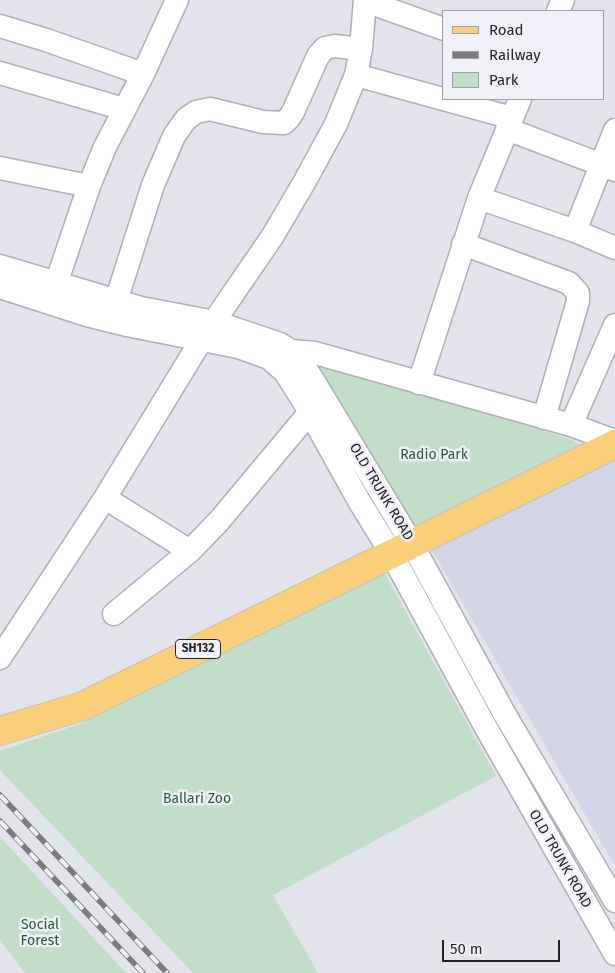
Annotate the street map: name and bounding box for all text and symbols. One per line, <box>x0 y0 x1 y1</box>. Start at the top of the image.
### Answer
legend <box>442 10 605 100</box>
text: Road <box>489 21 524 39</box>
text: Railway <box>489 46 541 64</box>
text: Park <box>489 71 519 89</box>
street label: OLD TRUNK ROAD <box>345 440 417 544</box>
park label: Radio Park <box>400 447 468 463</box>
road number: SH132 <box>176 640 220 659</box>
park label: Ballari Zoo <box>163 791 231 807</box>
street label: OLD TRUNK ROAD <box>525 807 595 911</box>
park label: Social Forest <box>21 917 59 950</box>
scale bar <box>445 930 562 962</box>
text: 50 m <box>450 940 483 958</box>

